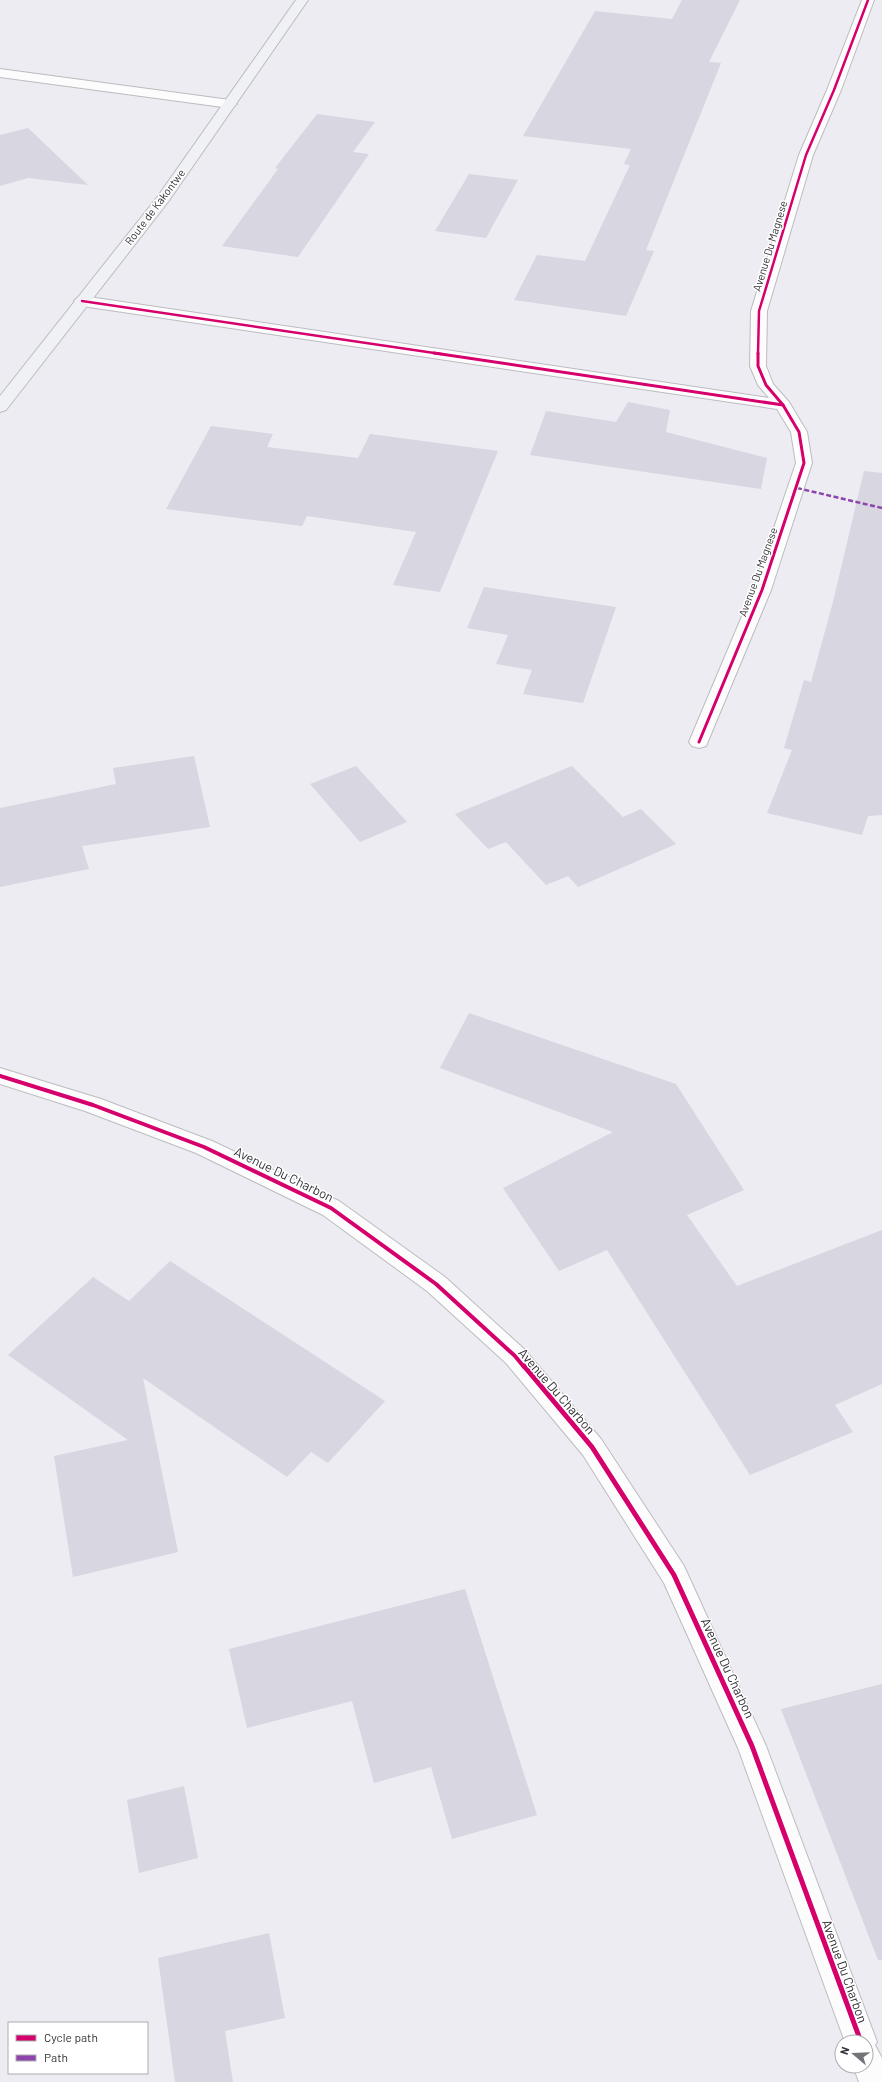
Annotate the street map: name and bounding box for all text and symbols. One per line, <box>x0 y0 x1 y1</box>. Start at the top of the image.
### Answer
street label: Route de Kakontwe <box>122 166 187 247</box>
street label: Avenue Du Magnese <box>750 199 790 293</box>
street label: Avenue Du Magnese <box>735 525 780 618</box>
street label: Avenue Du Charbon <box>232 1143 336 1205</box>
street label: Avenue Du Charbon <box>515 1345 599 1437</box>
street label: Avenue Du Charbon <box>698 1615 758 1721</box>
street label: Avenue Du Charbon <box>819 1917 871 2025</box>
legend <box>8 2022 148 2074</box>
text: Cycle path <box>44 2030 98 2044</box>
north arrow <box>834 2034 874 2074</box>
text: N <box>837 2045 851 2056</box>
text: Path <box>44 2050 68 2064</box>

